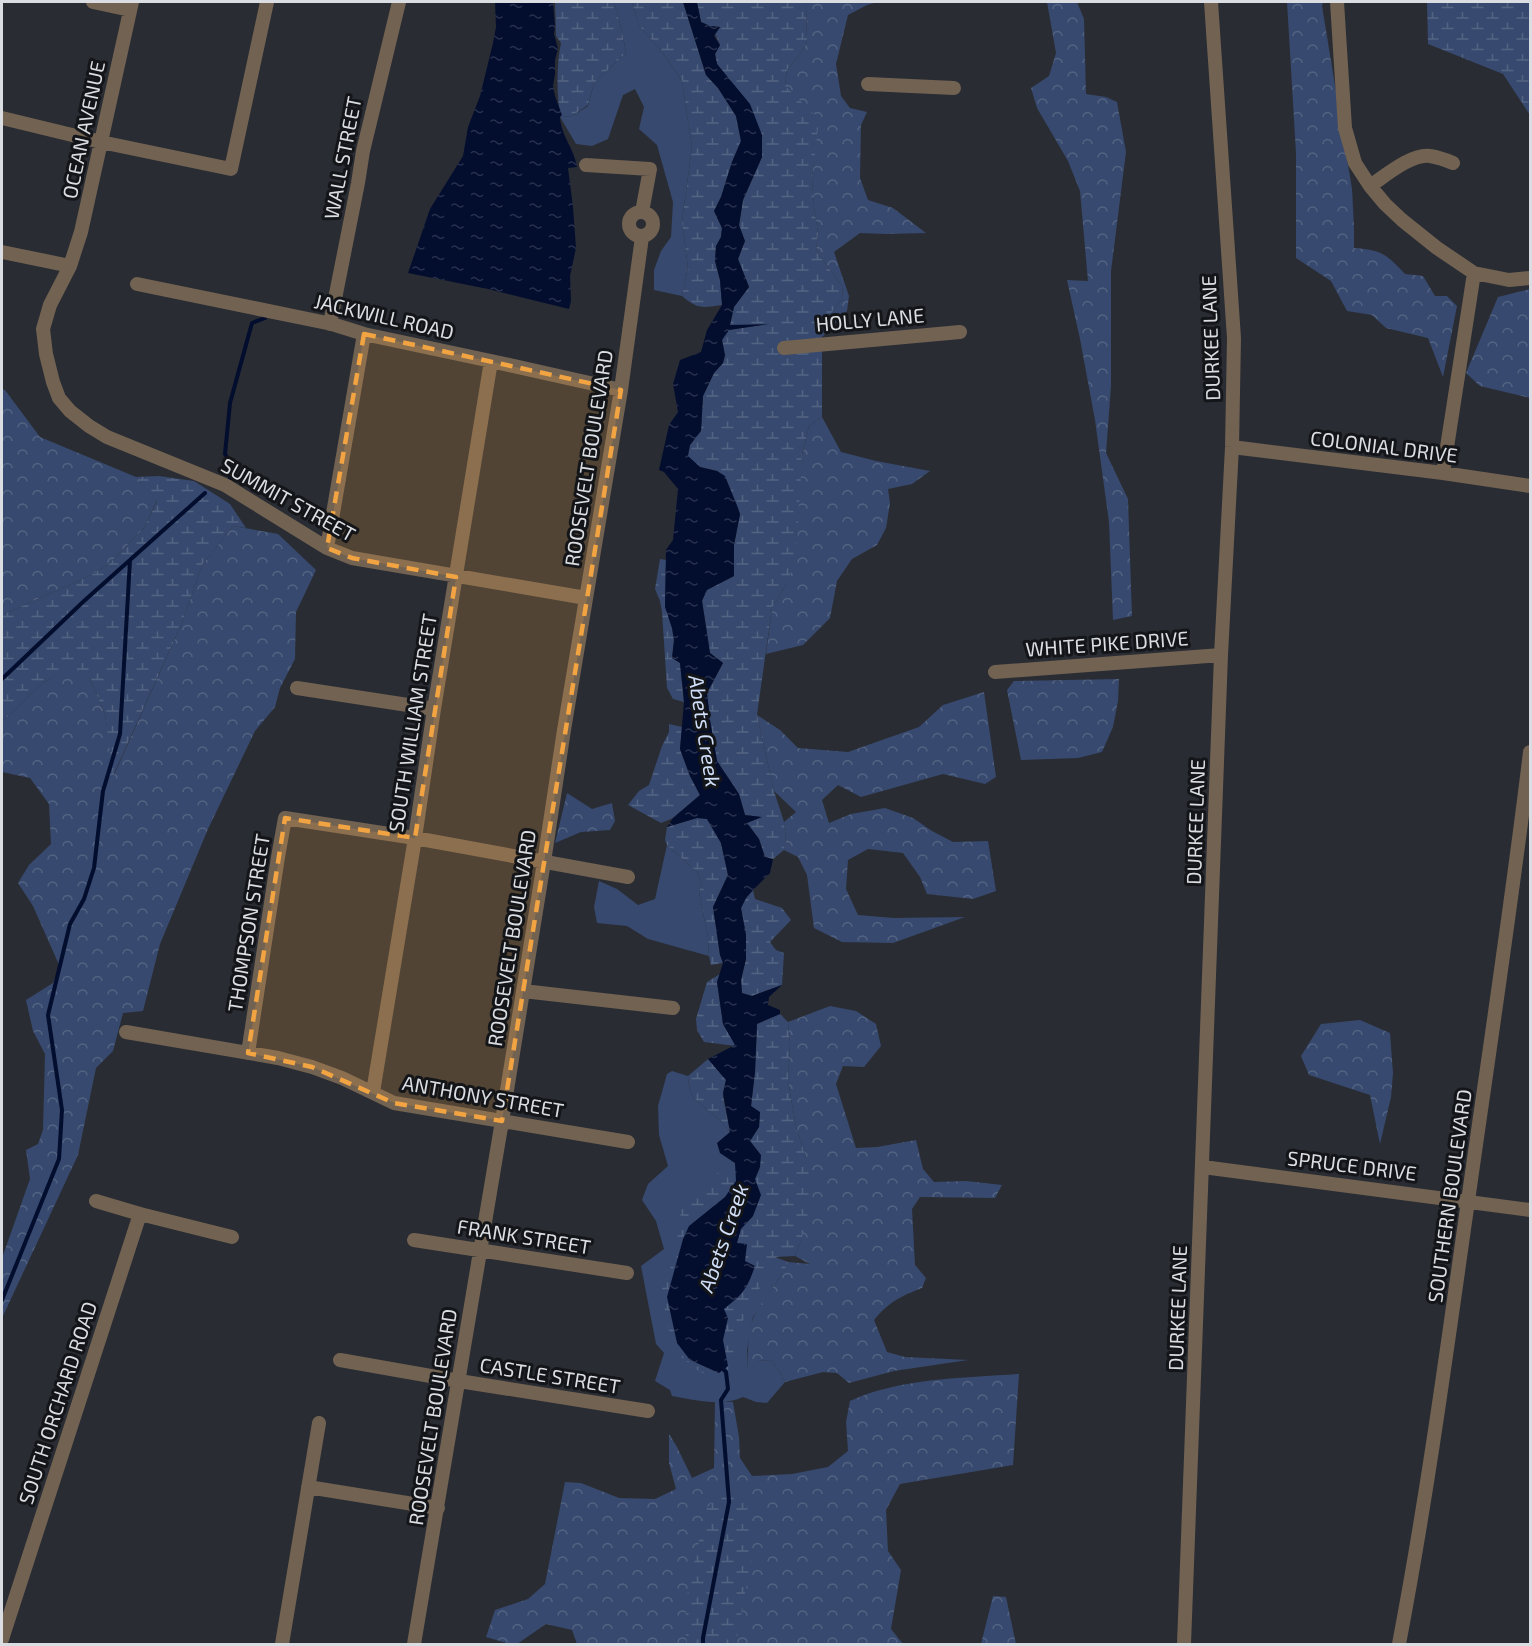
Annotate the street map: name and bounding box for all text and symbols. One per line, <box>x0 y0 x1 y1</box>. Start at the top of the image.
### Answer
street label: OCEAN AVENUE <box>57 59 109 201</box>
street label: WALL STREET <box>318 94 366 221</box>
street label: DURKEE LANE <box>1196 275 1224 401</box>
street label: JACKWILL ROAD <box>312 288 456 344</box>
street label: HOLLY LANE <box>815 302 925 336</box>
street label: ROOSEVELT BOULEVARD <box>559 348 617 568</box>
street label: COLONIAL DRIVE <box>1309 425 1459 467</box>
street label: SUMMIT STREET <box>217 452 360 546</box>
street label: SOUTH WILLIAM STREET <box>383 612 441 834</box>
street label: WHITE PIKE DRIVE <box>1025 625 1189 661</box>
water label: Abets Creek <box>684 672 727 789</box>
street label: DURKEE LANE <box>1181 759 1209 885</box>
street label: ROOSEVELT BOULEVARD <box>482 828 540 1048</box>
street label: THOMPSON STREET <box>222 832 274 1014</box>
street label: ANTHONY STREET <box>401 1070 566 1122</box>
street label: SOUTHERN BOULEVARD <box>1422 1088 1476 1304</box>
street label: SPRUCE DRIVE <box>1286 1145 1418 1185</box>
water label: Abets Creek <box>692 1180 753 1296</box>
street label: FRANK STREET <box>456 1214 593 1258</box>
street label: DURKEE LANE <box>1163 1245 1191 1371</box>
street label: SOUTH ORCHARD ROAD <box>13 1298 101 1507</box>
street label: ROOSEVELT BOULEVARD <box>403 1307 461 1527</box>
street label: CASTLE STREET <box>478 1352 622 1398</box>

